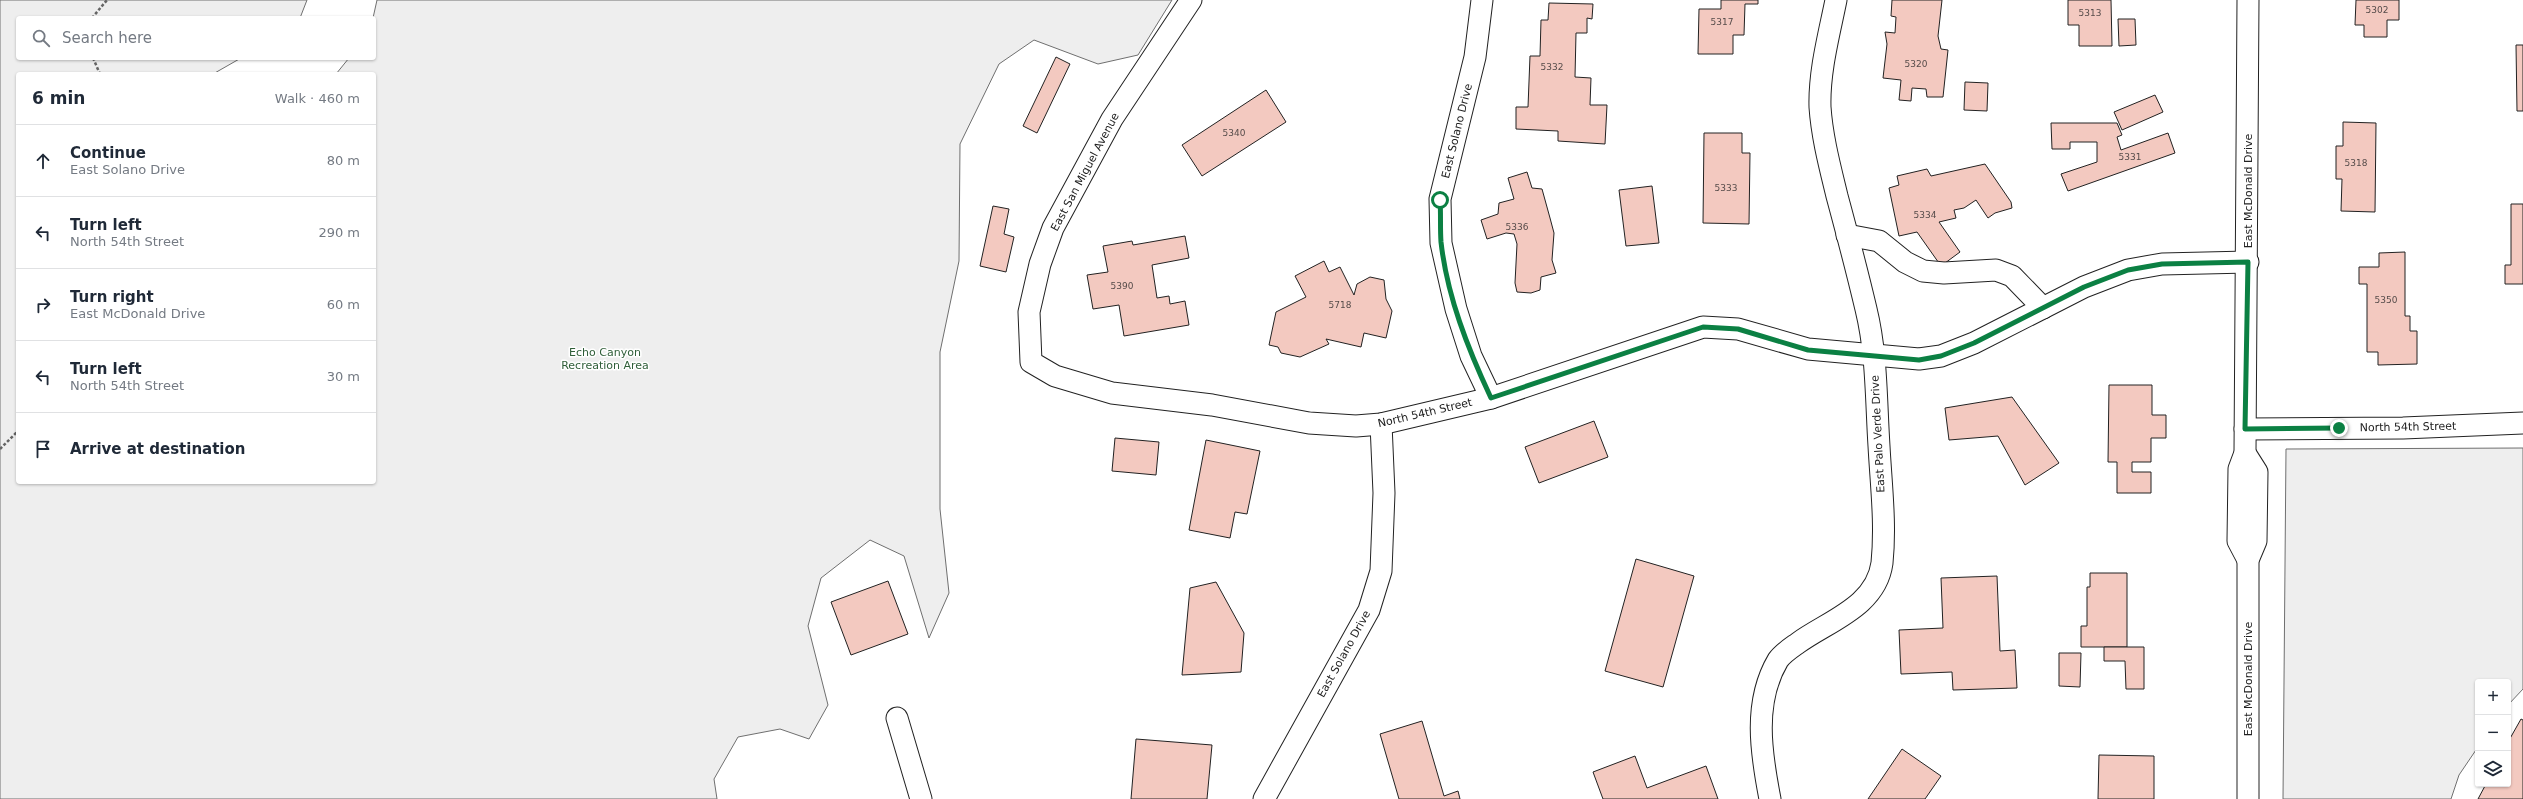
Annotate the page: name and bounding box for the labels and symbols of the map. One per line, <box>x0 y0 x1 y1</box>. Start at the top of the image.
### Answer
house number: 5302 <box>2366 5 2388 15</box>
house number: 5313 <box>2079 8 2101 18</box>
house number: 5317 <box>1711 17 1733 27</box>
house number: 5320 <box>1905 59 1928 69</box>
house number: 5332 <box>1541 62 1563 72</box>
street label: East Solano Drive <box>1439 82 1475 180</box>
street label: East San Miguel Avenue <box>1048 110 1122 233</box>
house number: 5340 <box>1223 128 1246 138</box>
street label: East McDonald Drive <box>2242 133 2255 248</box>
house number: 5331 <box>2119 152 2141 162</box>
house number: 5318 <box>2345 158 2368 168</box>
house number: 5333 <box>1715 183 1737 193</box>
route start <box>1431 191 1449 209</box>
house number: 5334 <box>1914 210 1937 220</box>
house number: 5336 <box>1506 222 1529 232</box>
house number: 5390 <box>1111 281 1134 291</box>
house number: 5350 <box>2375 295 2398 305</box>
house number: 5718 <box>1329 300 1352 310</box>
park label: Echo Canyon Recreation Area <box>561 346 649 372</box>
street label: East Palo Verde Drive <box>1868 375 1888 493</box>
street label: North 54th Street <box>1377 396 1474 430</box>
route end <box>2330 419 2348 437</box>
street label: North 54th Street <box>2360 420 2457 434</box>
street label: East Solano Drive <box>1315 608 1373 700</box>
street label: East McDonald Drive <box>2242 621 2255 736</box>

